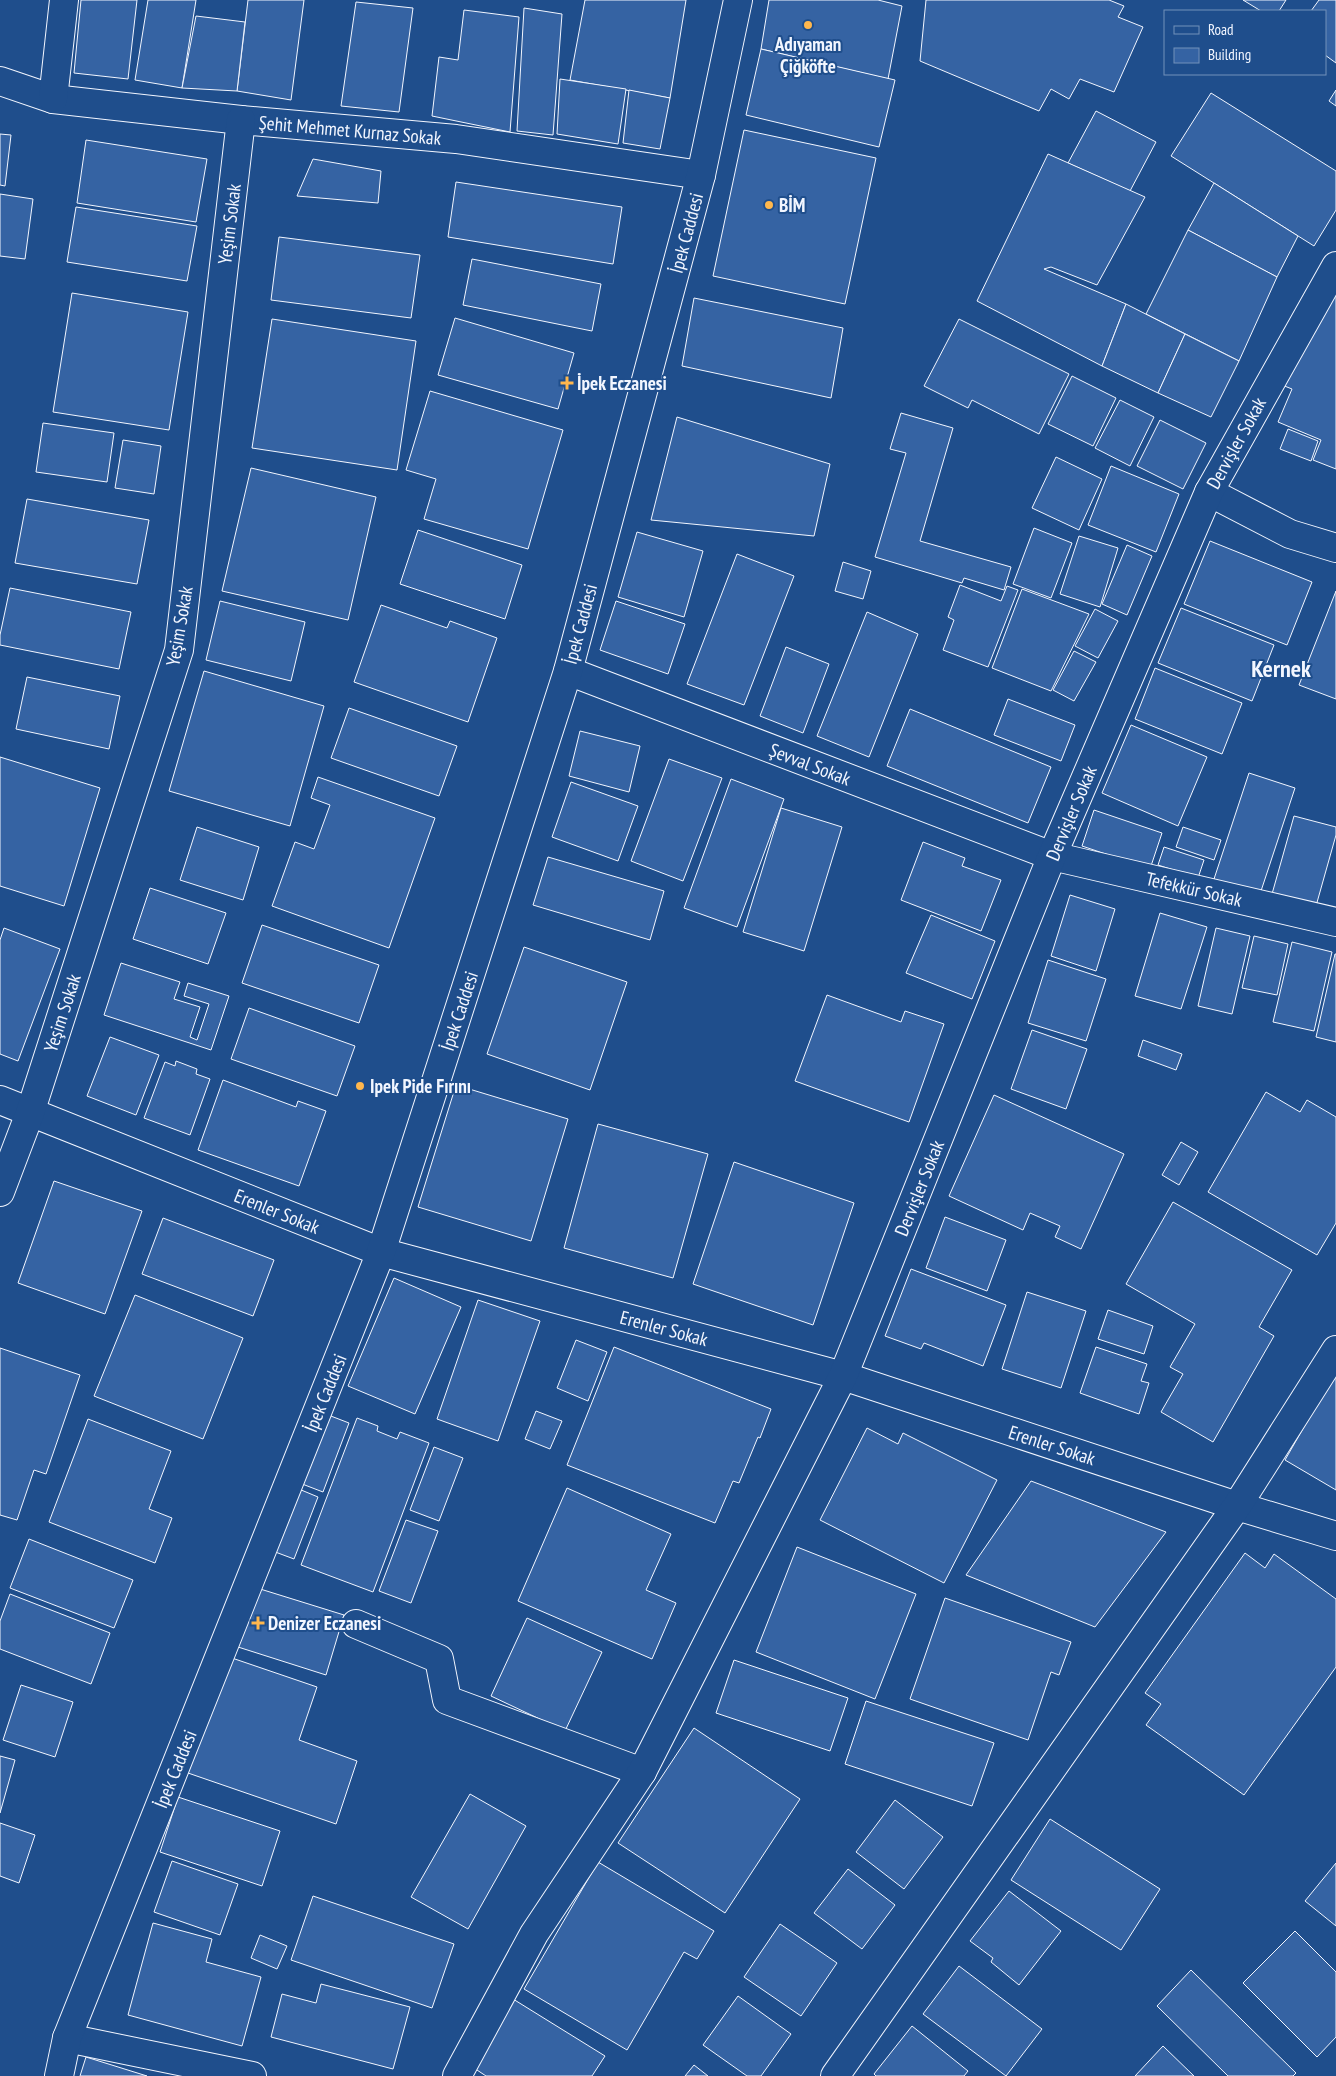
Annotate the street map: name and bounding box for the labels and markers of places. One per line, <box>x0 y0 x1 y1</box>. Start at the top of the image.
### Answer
marker: Adıyaman Çiğköfte <box>802 19 814 31</box>
place label: Adıyaman Çiğköfte <box>774 32 841 78</box>
place label: BİM <box>779 193 805 217</box>
marker: BİM <box>763 199 775 211</box>
place label: İpek Eczanesi <box>577 371 667 395</box>
marker: İpek Eczanesi <box>561 377 573 389</box>
place label: Ipek Pide Fırını <box>370 1074 471 1098</box>
marker: Ipek Pide Fırını <box>354 1080 366 1092</box>
place label: Denizer Eczanesi <box>268 1611 381 1635</box>
marker: Denizer Eczanesi <box>252 1617 264 1629</box>

